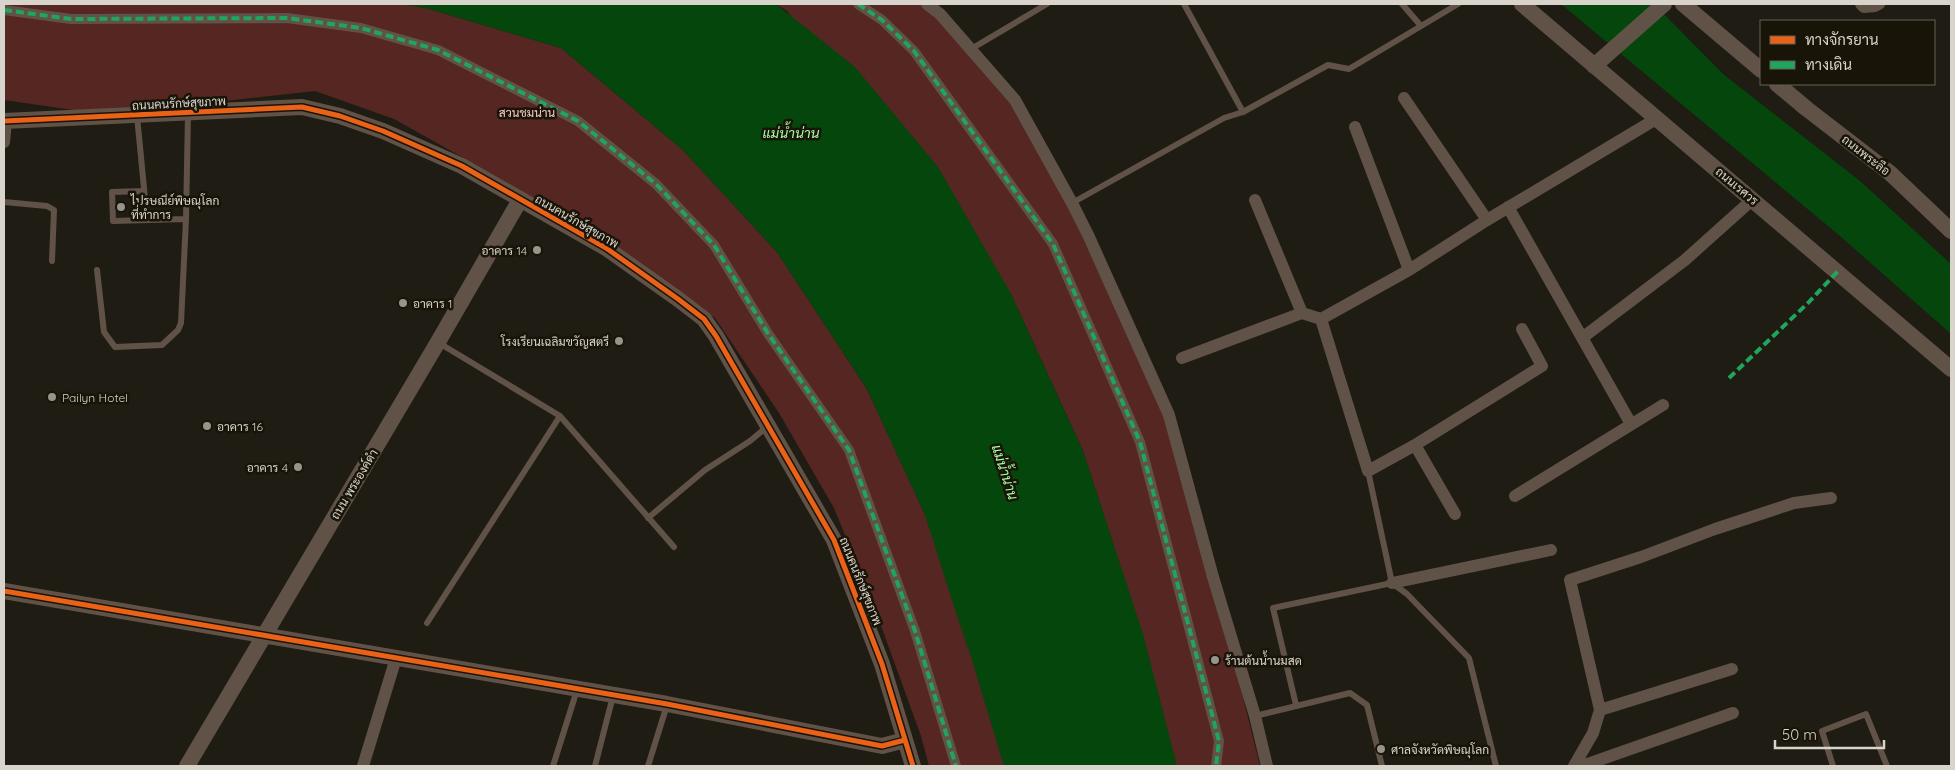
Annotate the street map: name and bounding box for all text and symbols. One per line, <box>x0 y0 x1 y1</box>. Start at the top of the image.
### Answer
legend <box>1760 20 1935 85</box>
text: ทางจักรยาน <box>1805 30 1879 49</box>
text: ทางเดิน <box>1805 55 1852 74</box>
street label: ถนนคนรักษ์สุขภาพ <box>132 93 226 115</box>
park label: สวนชมน่าน <box>499 105 556 120</box>
water label: แม่น้ำน่าน <box>762 121 820 142</box>
street label: ถนนพระลือ <box>1839 132 1893 178</box>
street label: ถนนเรศวร <box>1713 164 1761 208</box>
street label: ถนนคนรักษ์สุขภาพ <box>532 191 621 253</box>
place label: ไปรษณีย์พิษณุโลก ที่ทำการ <box>130 193 220 222</box>
marker: ไปรษณีย์พิษณุโลก ที่ทำการ <box>115 201 127 213</box>
place label: อาคาร 14 <box>481 243 527 258</box>
marker: อาคาร 14 <box>531 244 543 256</box>
place label: อาคาร 1 <box>413 296 452 311</box>
marker: อาคาร 1 <box>397 297 409 309</box>
place label: โรงเรียนเฉลิมขวัญสตรี <box>500 334 609 349</box>
marker: โรงเรียนเฉลิมขวัญสตรี <box>613 335 625 347</box>
place label: Pailyn Hotel <box>62 390 128 405</box>
marker: Pailyn Hotel <box>46 391 58 403</box>
place label: อาคาร 16 <box>217 419 263 434</box>
marker: อาคาร 16 <box>201 420 213 432</box>
water label: แม่น้ำน่าน <box>988 441 1025 502</box>
street label: ถนน พระองค์ดำ <box>327 446 381 522</box>
place label: อาคาร 4 <box>247 460 288 475</box>
marker: อาคาร 4 <box>292 461 304 473</box>
street label: ถนนคนรักษ์สุขภาพ <box>835 535 886 628</box>
place label: ร้านต้นน้ำนมสด <box>1225 650 1302 668</box>
marker: ร้านต้นน้ำนมสด <box>1209 654 1221 666</box>
scale bar <box>1775 718 1884 750</box>
text: 50 m <box>1782 725 1817 744</box>
place label: ศาลจังหวัดพิษณุโลก <box>1391 742 1489 759</box>
marker: ศาลจังหวัดพิษณุโลก <box>1375 743 1387 755</box>

